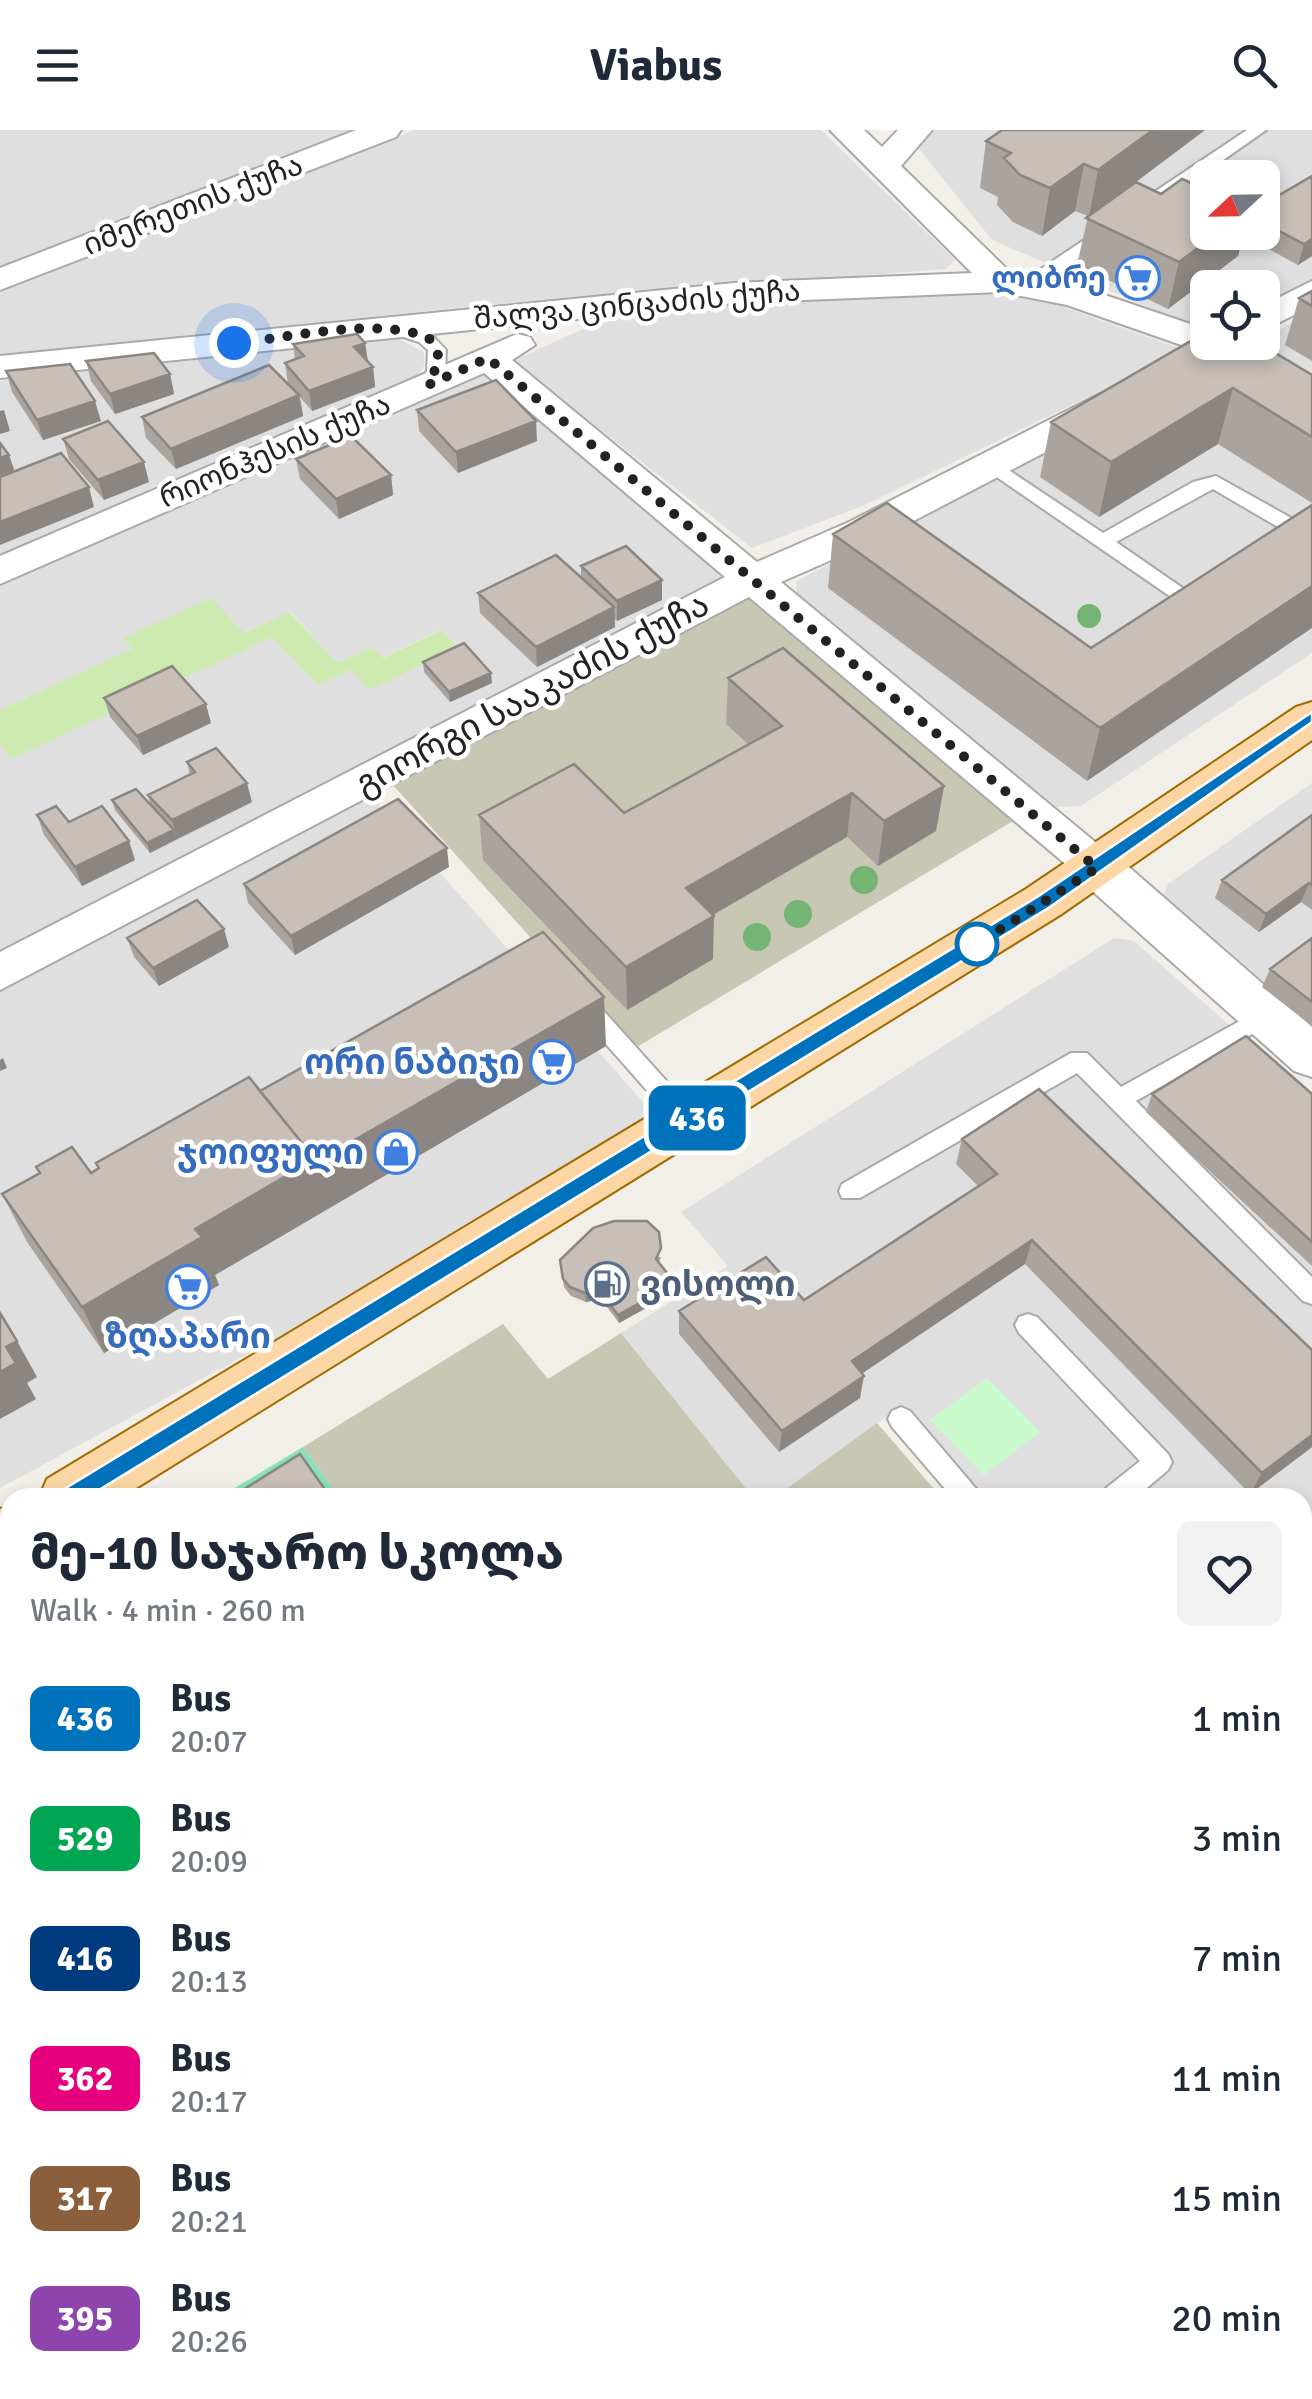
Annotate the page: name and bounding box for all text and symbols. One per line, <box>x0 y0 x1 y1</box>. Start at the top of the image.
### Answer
icon: menu <box>30 38 85 93</box>
text: Viabus <box>590 38 722 93</box>
icon: search <box>1227 38 1282 93</box>
street label: იმერეთის ქუჩა <box>78 146 308 264</box>
north arrow <box>1190 160 1280 250</box>
map controls <box>1190 160 1280 360</box>
supermarket icon: ლიბრე <box>1115 255 1161 301</box>
place label: ლიბრე <box>991 260 1106 297</box>
button: locate <box>1190 270 1280 360</box>
street label: შალვა ცინცაძის ქუჩა <box>472 272 802 338</box>
your location <box>209 318 259 368</box>
street label: რიონჰესის ქუჩა <box>154 386 396 516</box>
street label: გიორგი სააკაძის ქუჩა <box>348 582 716 806</box>
unlabelled marker <box>956 923 998 965</box>
supermarket icon: ორი ნაბიჯი <box>529 1039 575 1085</box>
place label: ორი ნაბიჯი <box>304 1041 520 1084</box>
line badge: 436 <box>640 1086 754 1150</box>
text: 436 <box>669 1097 725 1140</box>
shop icon: ჯოიფული <box>373 1129 419 1175</box>
place label: ჯოიფული <box>177 1131 364 1174</box>
fuel station icon: ვისოლი <box>584 1261 630 1307</box>
place label: ვისოლი <box>640 1263 795 1306</box>
supermarket icon: ზღაპარი <box>165 1264 211 1310</box>
place label: ზღაპარი <box>105 1315 271 1358</box>
button: heart <box>1177 1521 1282 1626</box>
text: მე-10 საჯარო სკოლა <box>30 1524 564 1583</box>
text: Walk · 4 min · 260 m <box>30 1591 306 1630</box>
text: Bus <box>170 1675 231 1722</box>
text: 1 min <box>1192 1695 1282 1742</box>
text: 436 <box>57 1697 113 1740</box>
text: 20:07 <box>170 1722 248 1761</box>
text: Bus <box>170 1795 231 1842</box>
text: 3 min <box>1192 1815 1282 1862</box>
text: 529 <box>57 1817 113 1860</box>
text: 20:09 <box>170 1842 248 1881</box>
text: Bus <box>170 1915 231 1962</box>
text: 7 min <box>1192 1935 1282 1982</box>
text: 416 <box>57 1937 113 1980</box>
text: 20:13 <box>170 1962 248 2001</box>
text: Bus <box>170 2035 231 2082</box>
text: 11 min <box>1171 2055 1282 2102</box>
text: 362 <box>57 2057 113 2100</box>
text: 20:17 <box>170 2082 248 2121</box>
text: Bus <box>170 2155 231 2202</box>
text: 15 min <box>1171 2175 1282 2222</box>
text: 317 <box>57 2177 113 2220</box>
text: 20:21 <box>170 2202 248 2241</box>
text: Bus <box>170 2275 231 2322</box>
text: 20 min <box>1171 2295 1282 2342</box>
text: 395 <box>57 2297 113 2340</box>
text: 20:26 <box>170 2322 248 2361</box>

